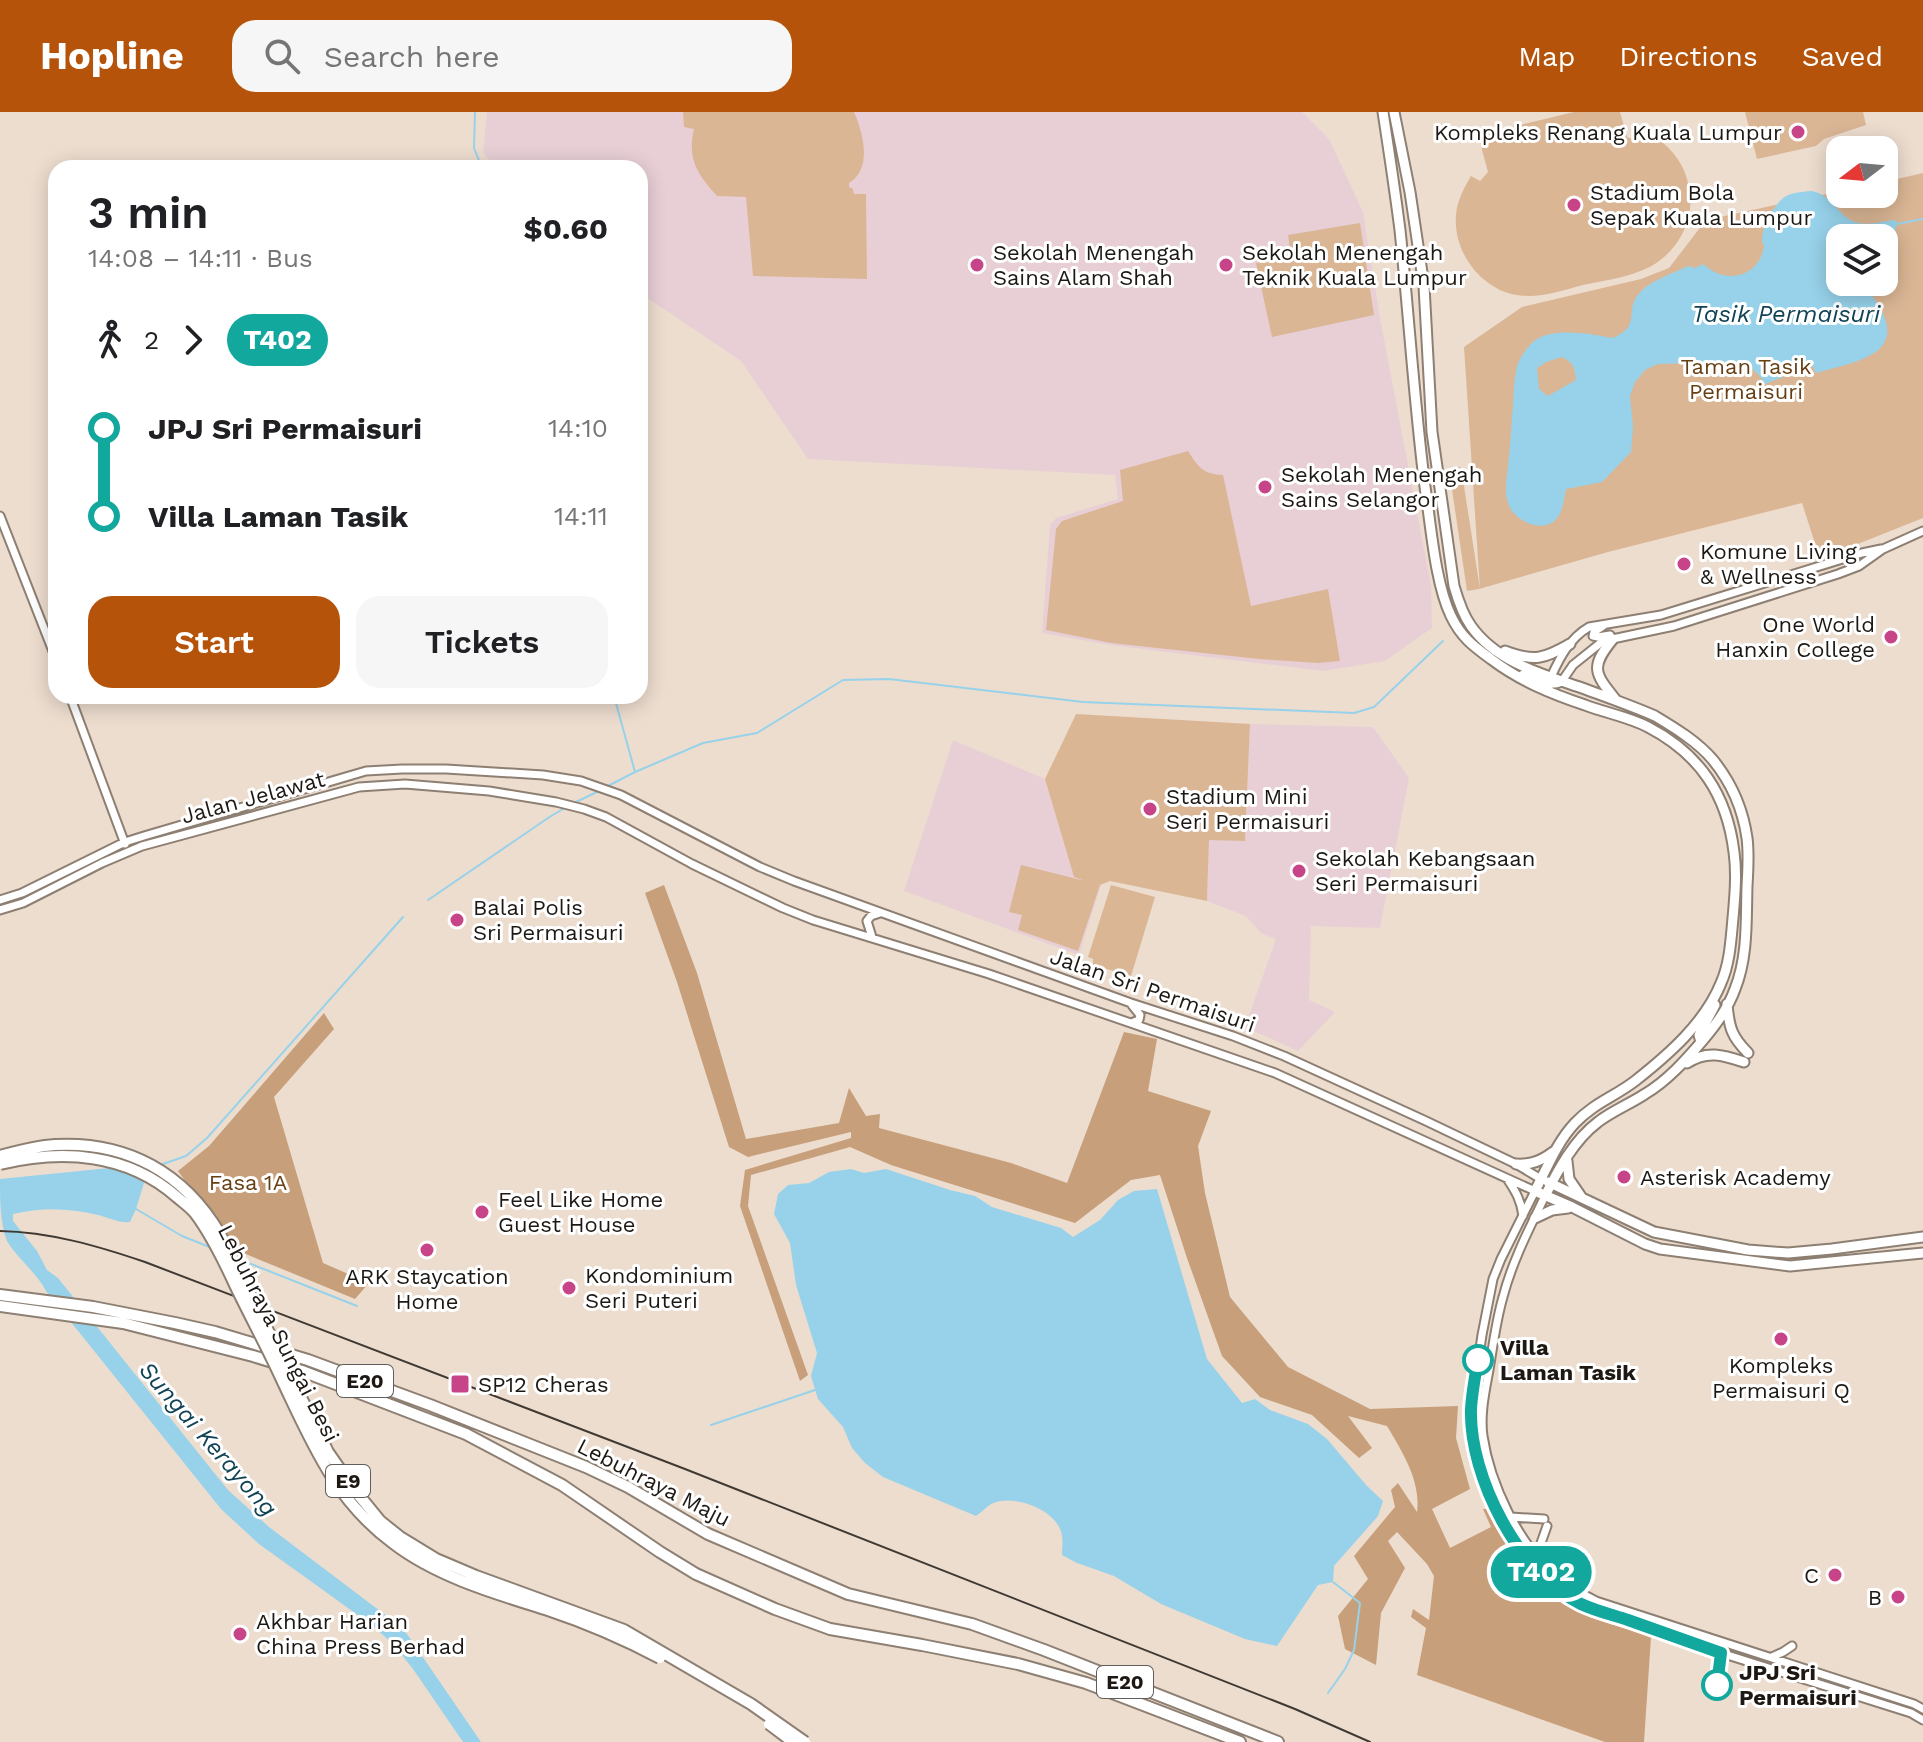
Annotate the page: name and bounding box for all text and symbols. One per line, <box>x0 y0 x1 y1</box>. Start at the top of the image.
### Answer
search box <box>232 20 792 92</box>
text: Hopline <box>40 34 184 78</box>
icon: search <box>260 34 304 78</box>
text: Search here <box>324 39 500 74</box>
text: Map <box>1518 40 1575 73</box>
text: Directions <box>1619 40 1758 73</box>
text: Saved <box>1802 40 1883 73</box>
place label: Kompleks Renang Kuala Lumpur <box>1434 120 1782 145</box>
marker: Kompleks Renang Kuala Lumpur <box>1789 123 1807 141</box>
north arrow <box>1826 136 1898 208</box>
map controls <box>1826 136 1898 296</box>
place label: Stadium Bola Sepak Kuala Lumpur <box>1590 180 1812 230</box>
text: 3 min <box>88 187 209 239</box>
marker: Stadium Bola Sepak Kuala Lumpur <box>1565 196 1583 214</box>
text: $0.60 <box>523 211 608 246</box>
button: layers <box>1826 224 1898 296</box>
place label: Sekolah Menengah Sains Alam Shah <box>993 240 1194 290</box>
place label: Sekolah Menengah Teknik Kuala Lumpur <box>1242 240 1467 290</box>
text: 14:08 – 14:11 · Bus <box>88 243 313 273</box>
marker: Sekolah Menengah Sains Alam Shah <box>968 256 986 274</box>
marker: Sekolah Menengah Teknik Kuala Lumpur <box>1217 256 1235 274</box>
water label: Tasik Permaisuri <box>1692 300 1881 328</box>
icon: walk <box>88 318 132 362</box>
icon: forward <box>171 318 215 362</box>
text: T402 <box>243 323 312 356</box>
text: 2 <box>144 325 159 355</box>
park label: Taman Tasik Permaisuri <box>1681 354 1811 404</box>
text: JPJ Sri Permaisuri <box>148 411 422 446</box>
text: 14:10 <box>548 413 608 443</box>
place label: Sekolah Menengah Sains Selangor <box>1281 462 1482 512</box>
marker: Sekolah Menengah Sains Selangor <box>1256 478 1274 496</box>
text: Villa Laman Tasik <box>148 499 408 534</box>
text: 14:11 <box>554 501 608 531</box>
place label: Komune Living & Wellness <box>1700 539 1857 589</box>
marker: Komune Living & Wellness <box>1675 555 1693 573</box>
button: Start <box>88 596 340 688</box>
button: Tickets <box>356 596 608 688</box>
place label: One World Hanxin College <box>1715 612 1875 662</box>
marker: One World Hanxin College <box>1882 628 1900 646</box>
street label: Jalan Jelawat <box>179 766 328 829</box>
place label: Stadium Mini Seri Permaisuri <box>1166 784 1329 834</box>
marker: Stadium Mini Seri Permaisuri <box>1141 800 1159 818</box>
place label: Sekolah Kebangsaan Seri Permaisuri <box>1315 846 1535 896</box>
marker: Sekolah Kebangsaan Seri Permaisuri <box>1290 862 1308 880</box>
place label: Balai Polis Sri Permaisuri <box>473 895 623 945</box>
marker: Balai Polis Sri Permaisuri <box>448 911 466 929</box>
street label: Jalan Sri Permaisuri <box>1047 944 1259 1037</box>
place label: Asterisk Academy <box>1640 1165 1831 1190</box>
marker: Asterisk Academy <box>1615 1168 1633 1186</box>
park label: Fasa 1A <box>209 1170 287 1195</box>
place label: Feel Like Home Guest House <box>498 1187 663 1237</box>
marker: Feel Like Home Guest House <box>473 1203 491 1221</box>
street label: Lebuhraya Sungai Besi <box>213 1220 344 1446</box>
marker: ARK Staycation Home <box>418 1241 436 1259</box>
place label: Kondominium Seri Puteri <box>585 1263 733 1313</box>
place label: ARK Staycation Home <box>345 1264 509 1314</box>
marker: Kondominium Seri Puteri <box>560 1279 578 1297</box>
marker: Kompleks Permaisuri Q <box>1772 1330 1790 1348</box>
place label: Villa Laman Tasik <box>1500 1335 1636 1385</box>
marker: Villa Laman Tasik <box>1463 1345 1493 1375</box>
place label: Kompleks Permaisuri Q <box>1712 1353 1850 1403</box>
water label: Sungai Kerayong <box>133 1356 283 1522</box>
road number: E20 <box>337 1365 393 1397</box>
place label: SP12 Cheras <box>478 1372 609 1397</box>
marker: SP12 Cheras <box>449 1373 471 1395</box>
street label: Lebuhraya Maju <box>573 1433 734 1532</box>
road number: E9 <box>326 1465 370 1497</box>
line badge: T402 <box>1485 1546 1597 1598</box>
text: T402 <box>1507 1555 1575 1588</box>
place label: C <box>1804 1563 1819 1588</box>
marker: C <box>1826 1566 1844 1584</box>
place label: B <box>1868 1585 1882 1610</box>
marker: B <box>1889 1588 1907 1606</box>
place label: Akhbar Harian China Press Berhad <box>256 1609 465 1659</box>
marker: Akhbar Harian China Press Berhad <box>231 1625 249 1643</box>
place label: JPJ Sri Permaisuri <box>1739 1660 1857 1710</box>
road number: E20 <box>1097 1666 1153 1698</box>
marker: JPJ Sri Permaisuri <box>1702 1670 1732 1700</box>

